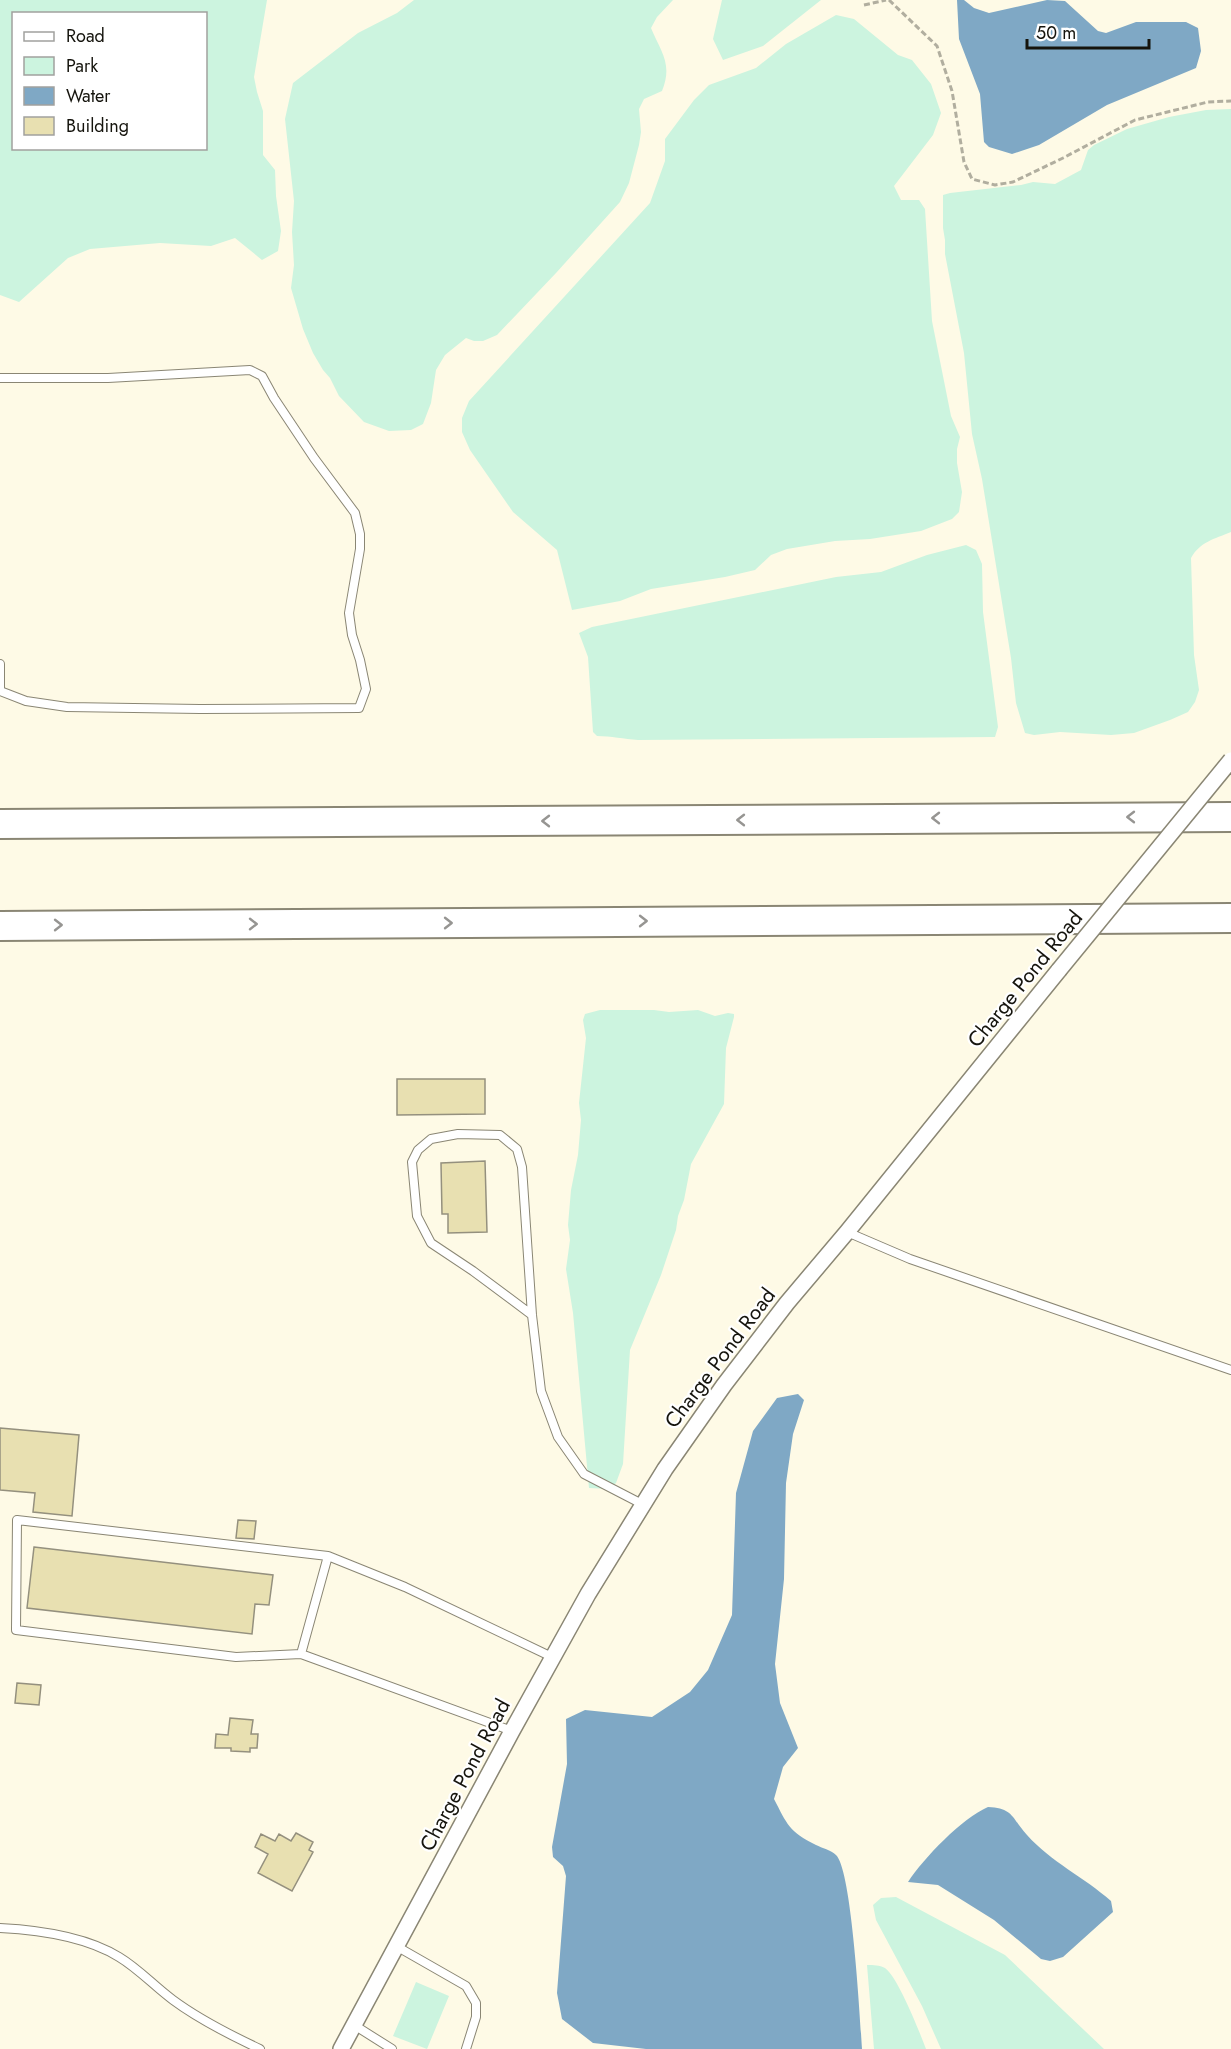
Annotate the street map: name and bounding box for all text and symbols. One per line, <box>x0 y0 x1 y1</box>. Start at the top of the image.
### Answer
legend <box>12 12 207 150</box>
scale bar <box>1027 12 1148 50</box>
text: 50 m <box>1036 20 1076 46</box>
text: Road <box>66 23 105 49</box>
text: Park <box>66 53 98 79</box>
text: Water <box>66 83 111 109</box>
text: Building <box>66 113 129 139</box>
one-way arrow <box>1126 811 1135 823</box>
one-way arrow <box>931 812 940 825</box>
one-way arrow <box>736 814 745 826</box>
one-way arrow <box>541 815 550 827</box>
street label: Charge Pond Road <box>960 904 1090 1054</box>
one-way arrow <box>639 915 648 927</box>
one-way arrow <box>444 917 453 929</box>
one-way arrow <box>249 918 258 930</box>
one-way arrow <box>54 919 63 931</box>
street label: Charge Pond Road <box>657 1282 783 1434</box>
street label: Charge Pond Road <box>412 1694 518 1856</box>

